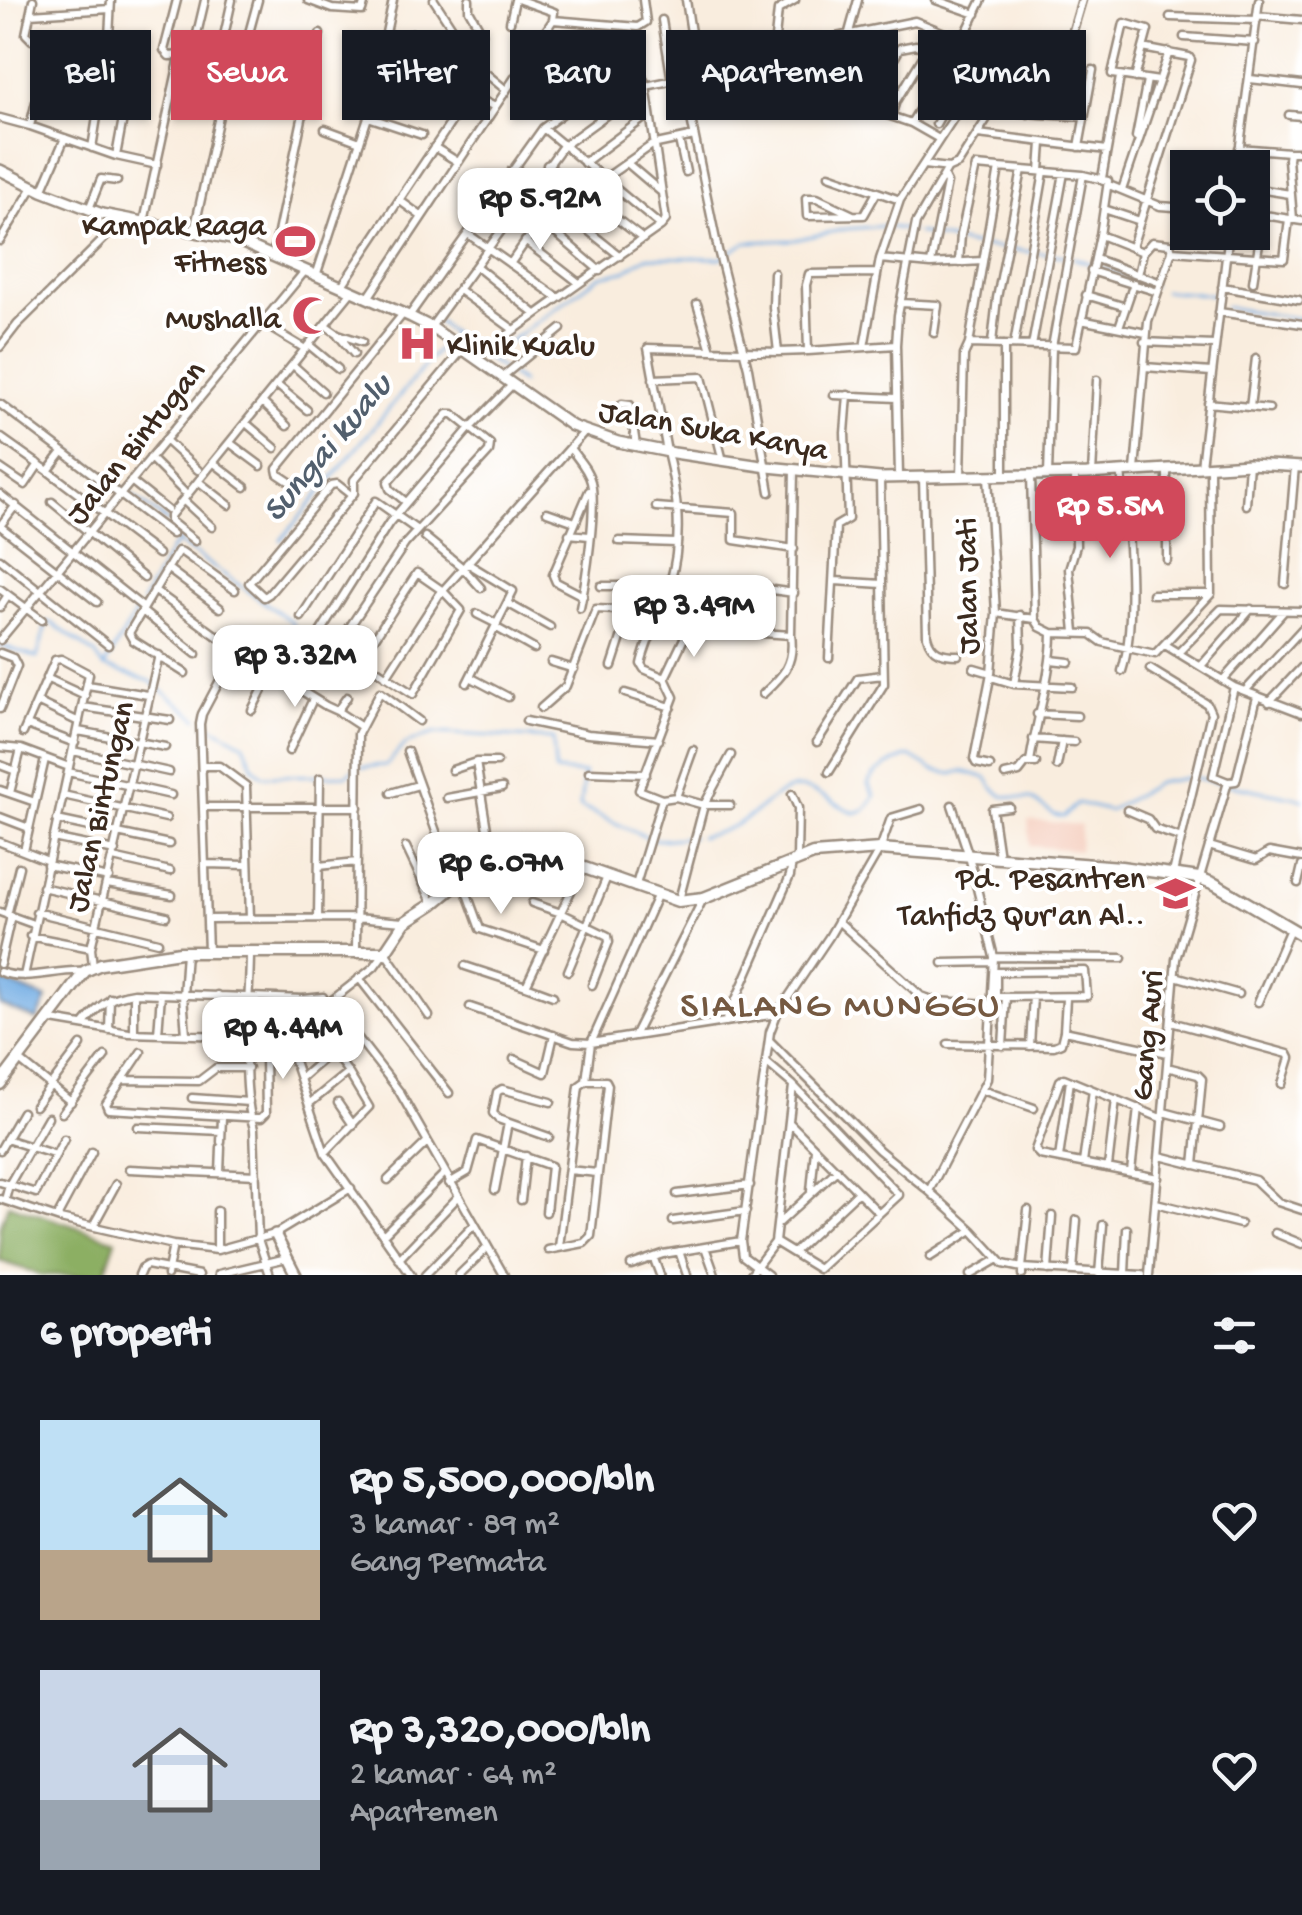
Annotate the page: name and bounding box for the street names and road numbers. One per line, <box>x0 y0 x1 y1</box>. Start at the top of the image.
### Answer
street label: Jalan Bintugan <box>60 354 216 534</box>
street label: Jalan Suka Karya <box>596 394 832 472</box>
street label: Jalan Jati <box>950 517 990 655</box>
street label: Jalan Bintungan <box>60 698 146 916</box>
street label: Gang Auri <box>1125 968 1175 1102</box>

